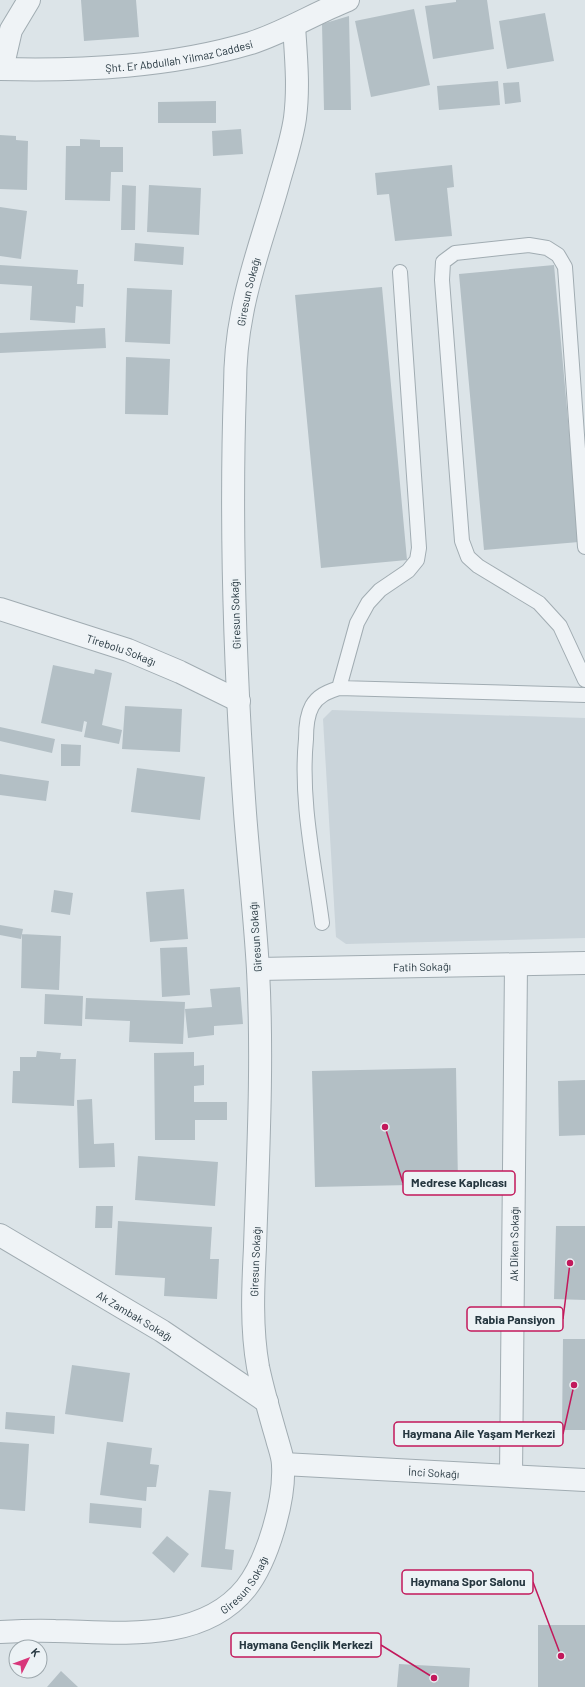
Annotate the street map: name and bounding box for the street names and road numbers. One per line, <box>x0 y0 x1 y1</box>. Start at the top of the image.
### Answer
street label: Şht. Er Abdullah Yilmaz Caddesi <box>105 36 254 74</box>
street label: Giresun Sokağı <box>233 256 262 327</box>
street label: Giresun Sokağı <box>227 579 243 649</box>
street label: Tirebolu Sokağı <box>85 631 158 668</box>
street label: Giresun Sokağı <box>246 902 264 972</box>
street label: Fatih Sokağı <box>393 959 451 973</box>
street label: Ak Diken Sokağı <box>506 1206 520 1282</box>
street label: Giresun Sokağı <box>247 1226 262 1297</box>
street label: Ak Zambak Sokağı <box>95 1287 175 1343</box>
street label: İnci Sokağı <box>408 1463 460 1480</box>
street label: Giresun Sokağı <box>217 1554 270 1616</box>

